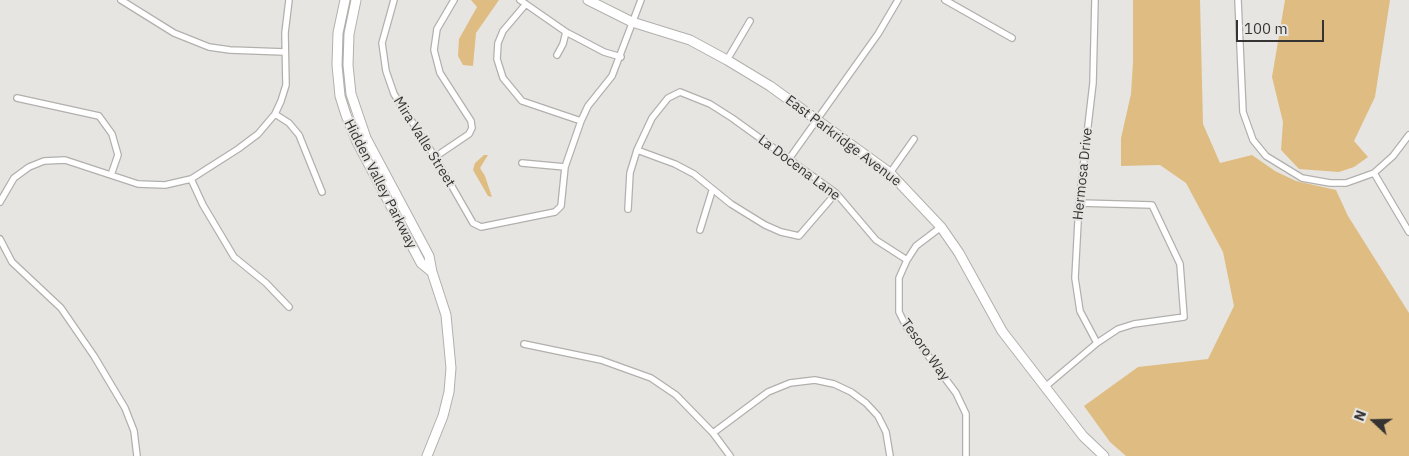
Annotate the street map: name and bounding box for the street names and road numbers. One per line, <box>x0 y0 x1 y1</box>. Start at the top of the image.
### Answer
street label: East Parkridge Avenue <box>782 92 904 190</box>
street label: Mira Valle Street <box>390 94 458 190</box>
street label: Hidden Valley Parkway <box>340 116 420 252</box>
street label: Hermosa Drive <box>1070 127 1096 221</box>
street label: La Docena Lane <box>755 132 843 204</box>
street label: Tesoro Way <box>897 316 953 384</box>

